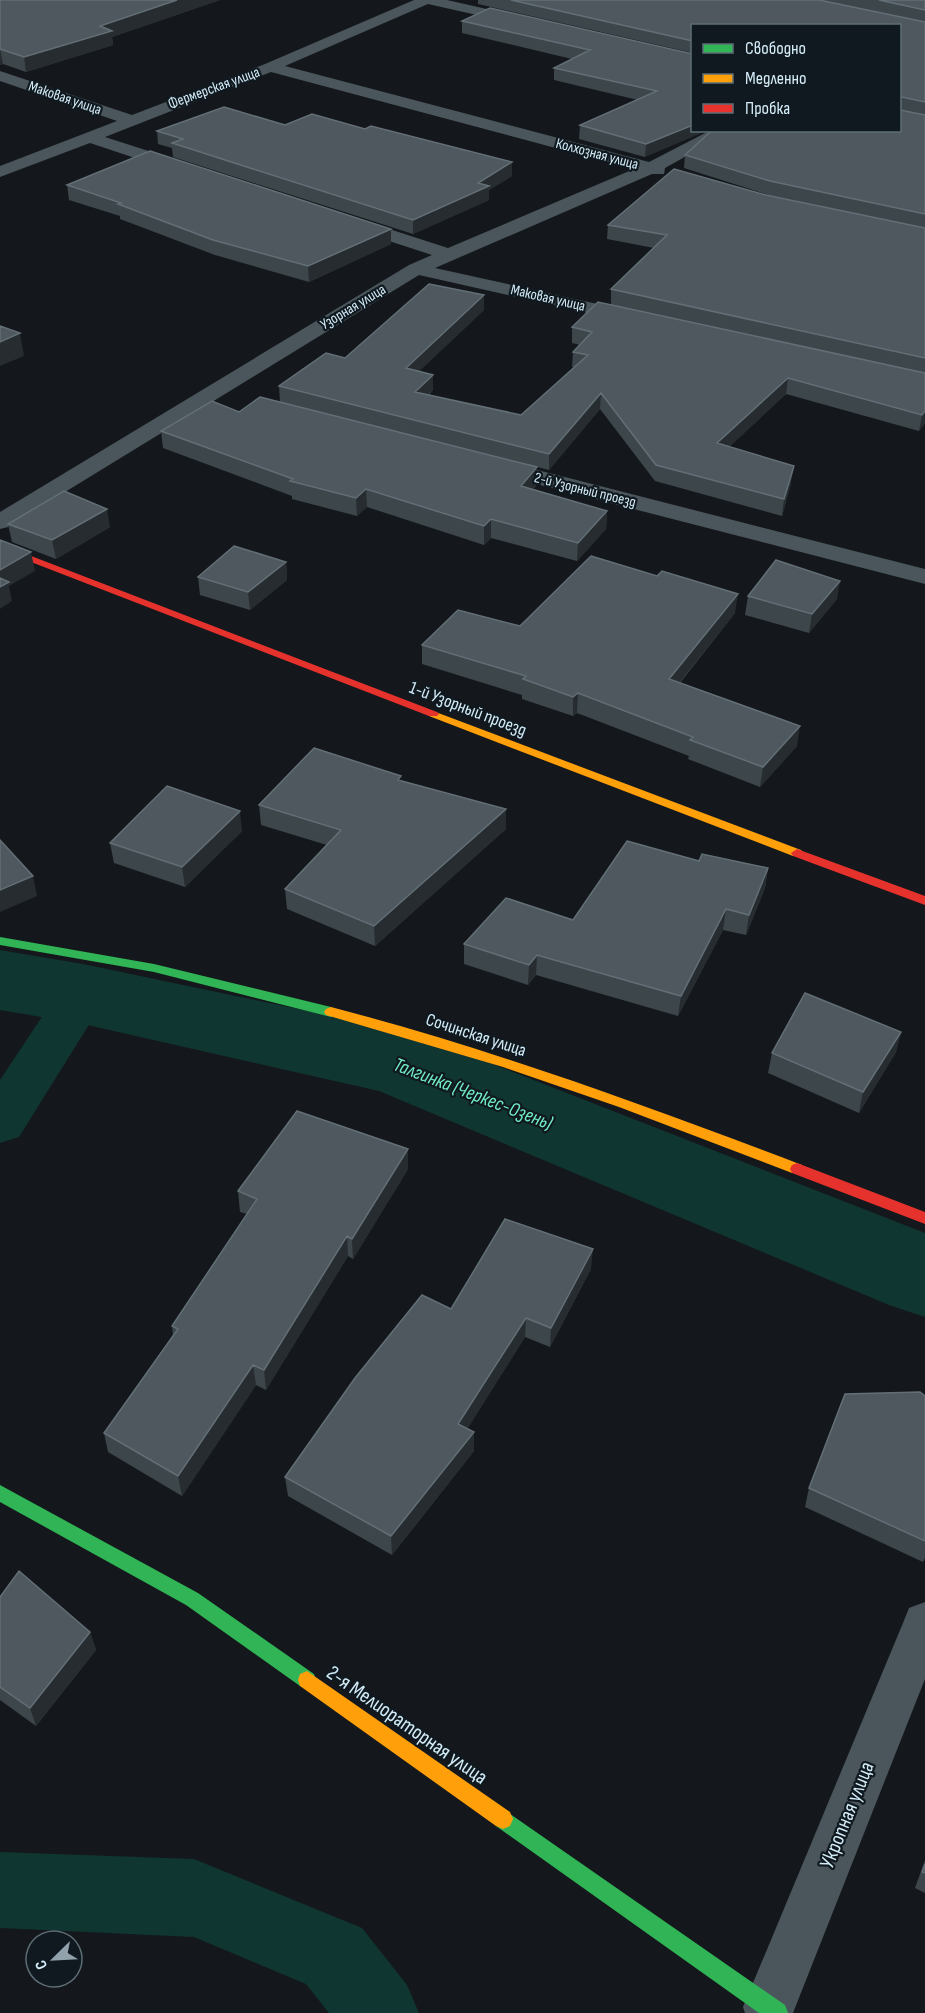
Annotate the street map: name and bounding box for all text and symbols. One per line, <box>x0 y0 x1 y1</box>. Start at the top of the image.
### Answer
legend <box>691 24 901 132</box>
text: Свободно <box>745 38 806 59</box>
street label: Фермерская улица <box>166 63 263 113</box>
text: Медленно <box>745 68 807 89</box>
street label: Маковая улица <box>26 77 104 119</box>
text: Пробка <box>745 98 790 119</box>
street label: Колхозная улица <box>554 134 641 174</box>
street label: Узорная улица <box>317 280 390 334</box>
street label: Маковая улица <box>509 280 587 316</box>
street label: 2-й Узорный проезд <box>532 468 638 512</box>
street label: 1-й Узорный проезд <box>406 677 530 741</box>
street label: Сочинская улица <box>423 1009 529 1061</box>
water label: Талгинка (Черкес-Озень) <box>390 1053 556 1136</box>
street label: 2-я Мелиораторная улица <box>322 1660 492 1790</box>
street label: Укропная улица <box>814 1758 880 1872</box>
north arrow <box>24 1929 84 1989</box>
text: С <box>31 1957 52 1972</box>

